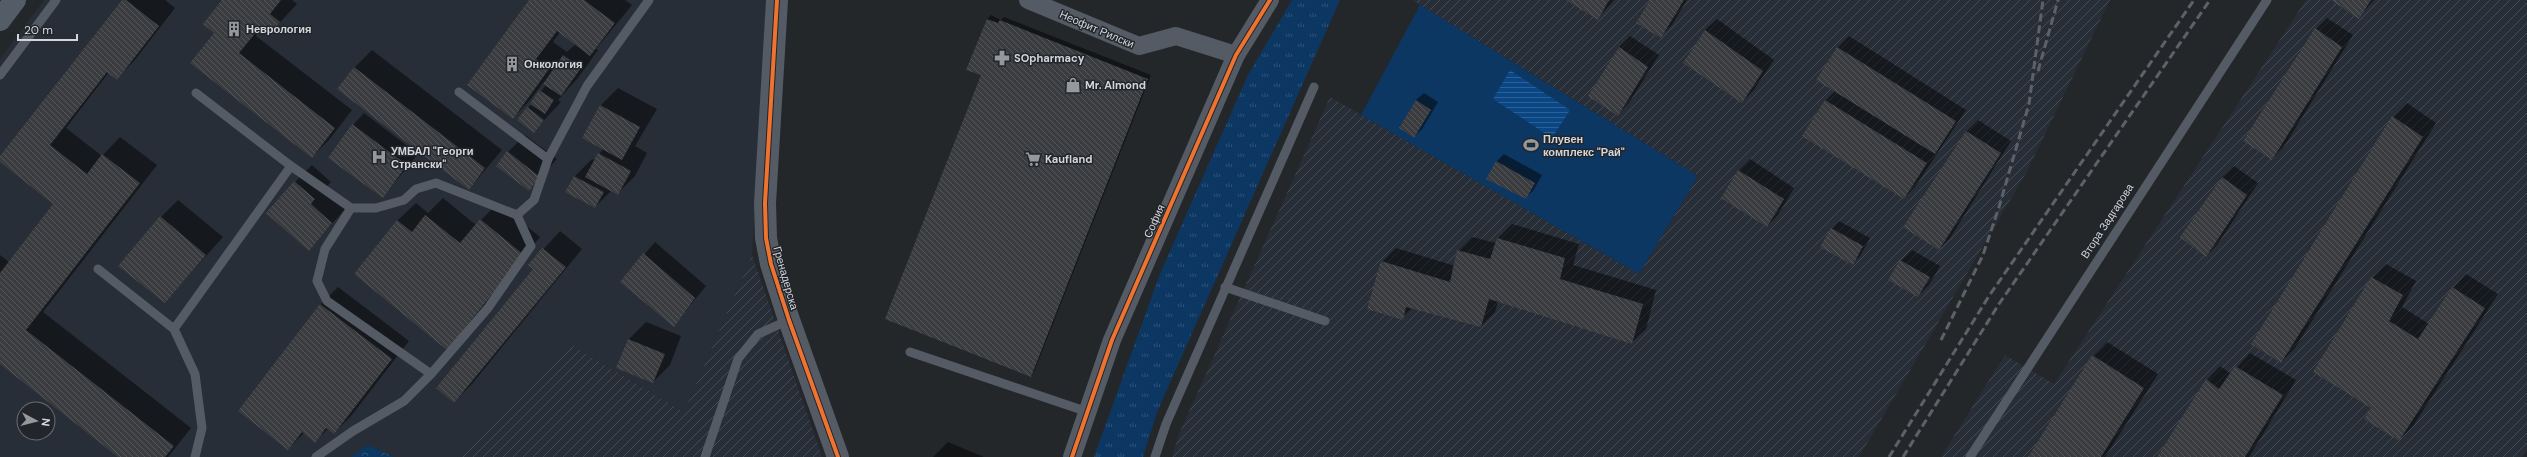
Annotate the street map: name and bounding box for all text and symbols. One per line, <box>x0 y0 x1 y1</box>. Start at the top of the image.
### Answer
street label: Неофит Рилски <box>1058 7 1136 51</box>
scale bar <box>18 16 77 42</box>
building icon: Неврология <box>225 20 243 38</box>
text: 20 m <box>24 22 53 38</box>
place label: Неврология <box>246 22 311 36</box>
pharmacy icon: SOpharmacy <box>993 49 1011 67</box>
place label: SOpharmacy <box>1014 51 1085 65</box>
building icon: Онкология <box>503 55 521 73</box>
place label: Онкология <box>524 57 582 71</box>
shop icon: Mr. Almond <box>1064 76 1082 94</box>
place label: Mr. Almond <box>1085 78 1146 92</box>
place label: Плувен комплекс "Рай" <box>1543 132 1625 159</box>
sports icon: Плувен комплекс "Рай" <box>1522 136 1540 154</box>
place label: УМБАЛ "Георги Странски" <box>391 144 474 171</box>
hospital icon: УМБАЛ "Георги Странски" <box>370 148 388 166</box>
supermarket icon: Kaufland <box>1024 150 1042 168</box>
place label: Kaufland <box>1045 152 1092 166</box>
street label: Втора Задгарова <box>2078 180 2137 261</box>
street label: София <box>1140 202 1168 240</box>
street label: Гренадерска <box>770 245 802 312</box>
north arrow <box>16 401 56 441</box>
text: N <box>38 417 53 427</box>

